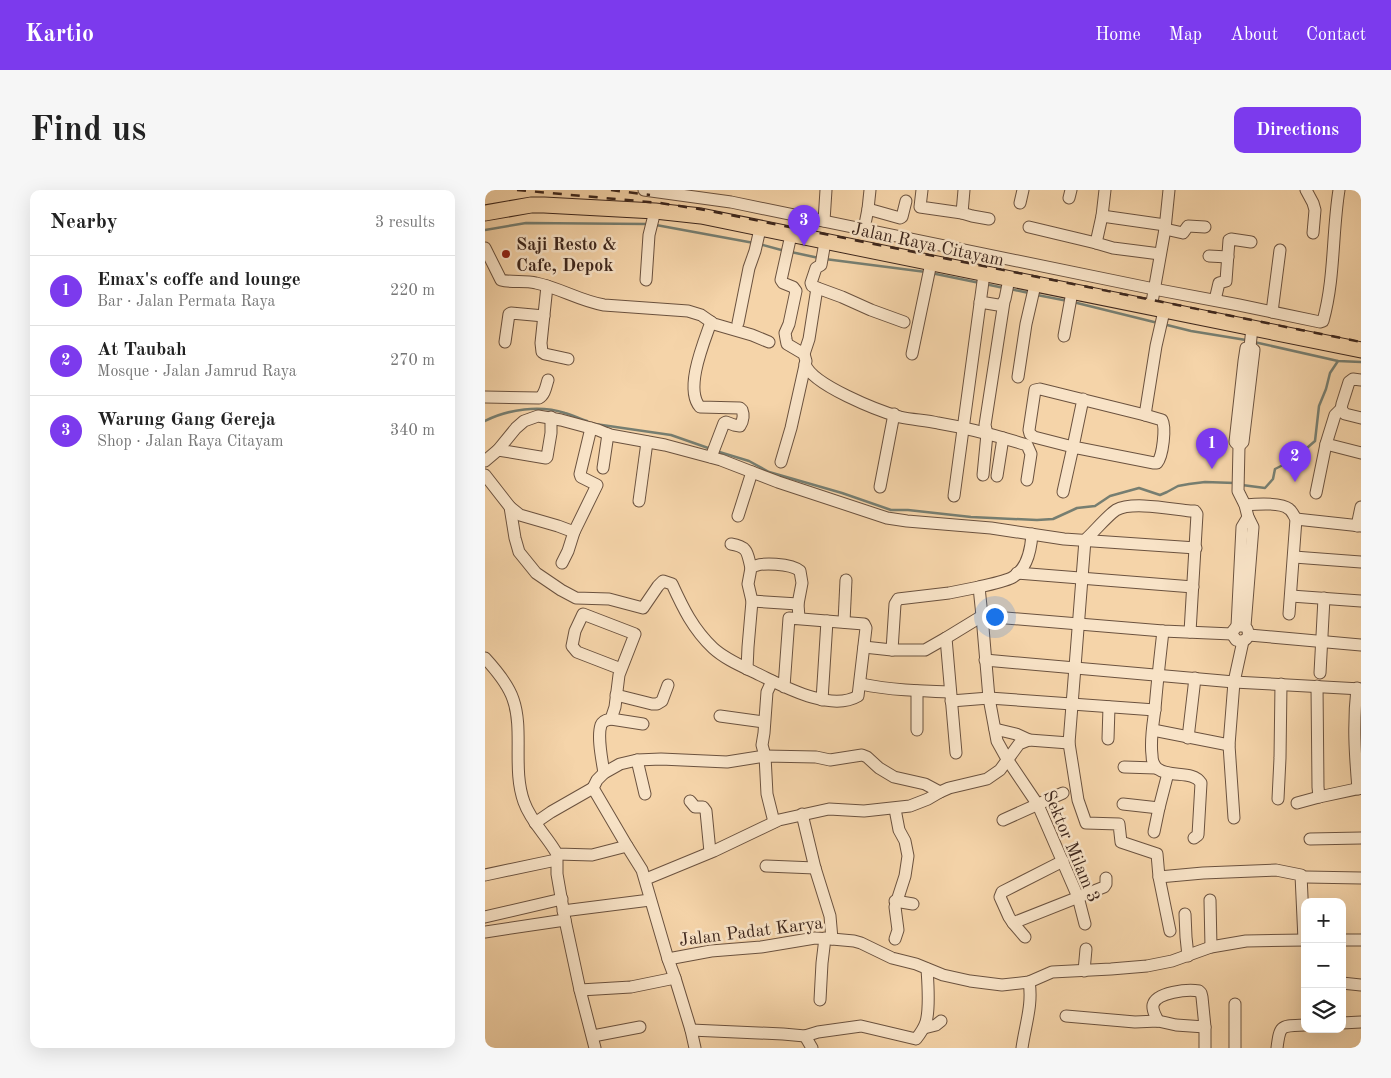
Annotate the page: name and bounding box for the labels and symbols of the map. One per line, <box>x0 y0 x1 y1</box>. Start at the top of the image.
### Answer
pin: 3 <box>788 205 820 246</box>
street label: Jalan Raya Citayam <box>850 220 1006 270</box>
place label: Saji Resto & Cafe, Depok <box>516 236 617 275</box>
marker: Saji Resto & Cafe, Depok <box>500 248 512 260</box>
pin: 1 <box>1196 428 1228 469</box>
pin: 2 <box>1279 441 1311 482</box>
your location <box>982 604 1008 630</box>
street label: Sektor Milam 3 <box>1039 788 1103 905</box>
street label: Jalan Padat Karya <box>678 914 824 950</box>

